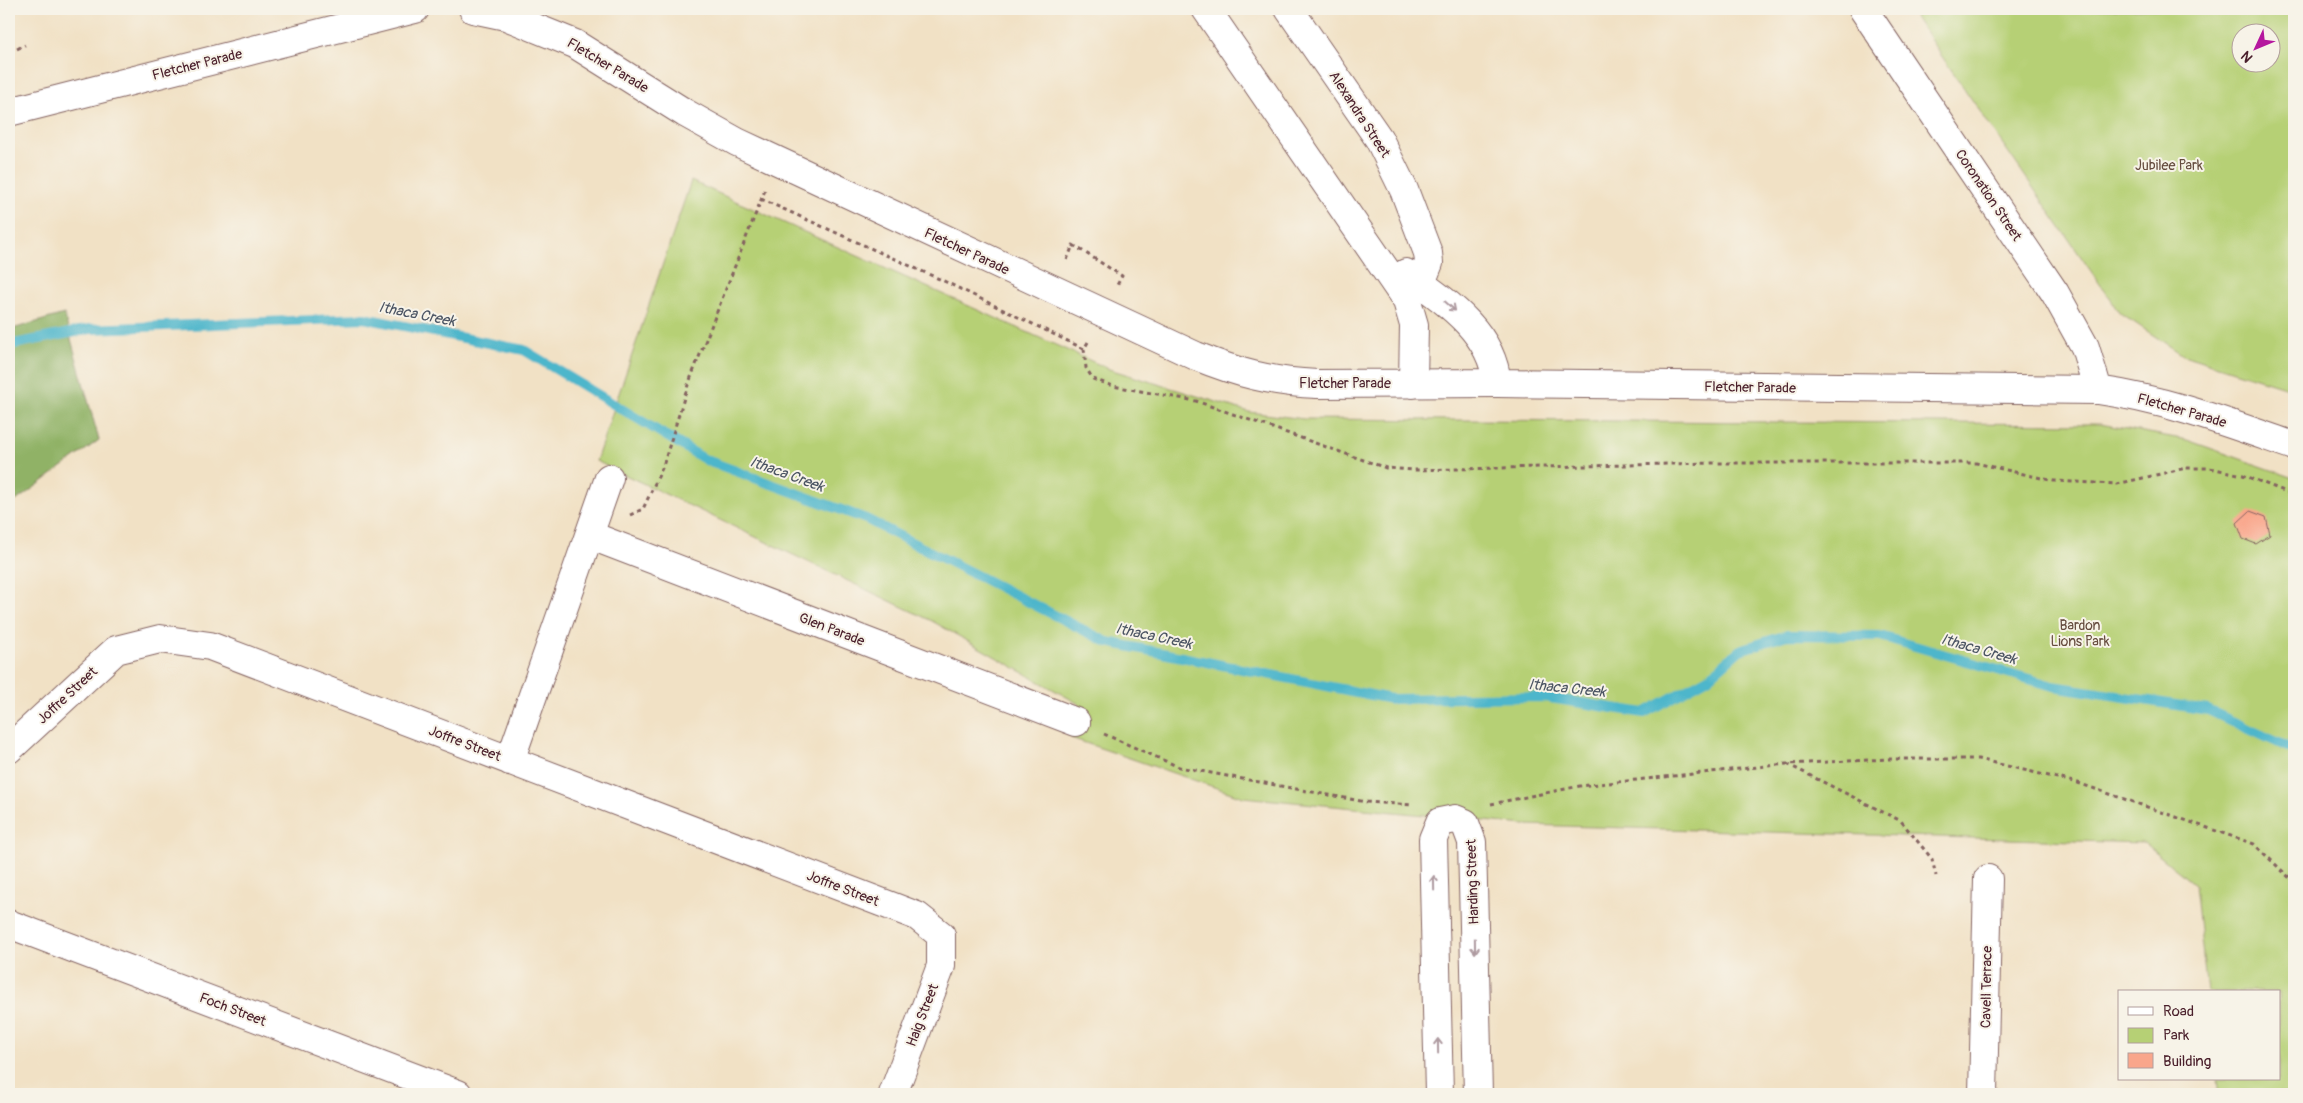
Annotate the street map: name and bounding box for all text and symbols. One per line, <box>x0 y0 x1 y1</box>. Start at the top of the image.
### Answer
north arrow <box>2230 22 2280 72</box>
street label: Fletcher Parade <box>564 34 652 96</box>
street label: Fletcher Parade <box>150 45 244 84</box>
text: N <box>2238 47 2256 66</box>
street label: Alexandra Street <box>1325 68 1394 161</box>
street label: Coronation Street <box>1952 146 2026 245</box>
park label: Jubilee Park <box>2135 157 2203 174</box>
street label: Fletcher Parade <box>921 224 1012 279</box>
water label: Ithaca Creek <box>377 298 458 332</box>
one-way arrow <box>1443 300 1456 311</box>
street label: Fletcher Parade <box>1299 375 1391 392</box>
street label: Fletcher Parade <box>1704 378 1796 397</box>
street label: Fletcher Parade <box>2135 390 2229 431</box>
water label: Ithaca Creek <box>747 452 828 497</box>
street label: Glen Parade <box>796 609 867 650</box>
park label: Bardon Lions Park <box>2050 617 2110 650</box>
water label: Ithaca Creek <box>1114 619 1195 654</box>
water label: Ithaca Creek <box>1939 630 2020 670</box>
street label: Joffre Street <box>34 663 101 728</box>
water label: Ithaca Creek <box>1527 675 1608 702</box>
street label: Joffre Street <box>426 722 504 765</box>
street label: Harding Street <box>1463 839 1482 925</box>
street label: Joffre Street <box>804 867 882 910</box>
one-way arrow <box>1429 875 1439 892</box>
one-way arrow <box>1470 938 1480 954</box>
street label: Cavell Terrace <box>1977 946 1996 1028</box>
street label: Haig Street <box>903 981 942 1049</box>
street label: Foch Street <box>197 989 269 1030</box>
legend <box>2118 990 2280 1080</box>
text: Road <box>2163 1002 2194 1021</box>
text: Park <box>2163 1026 2190 1045</box>
one-way arrow <box>1433 1038 1443 1054</box>
text: Building <box>2163 1052 2211 1071</box>

